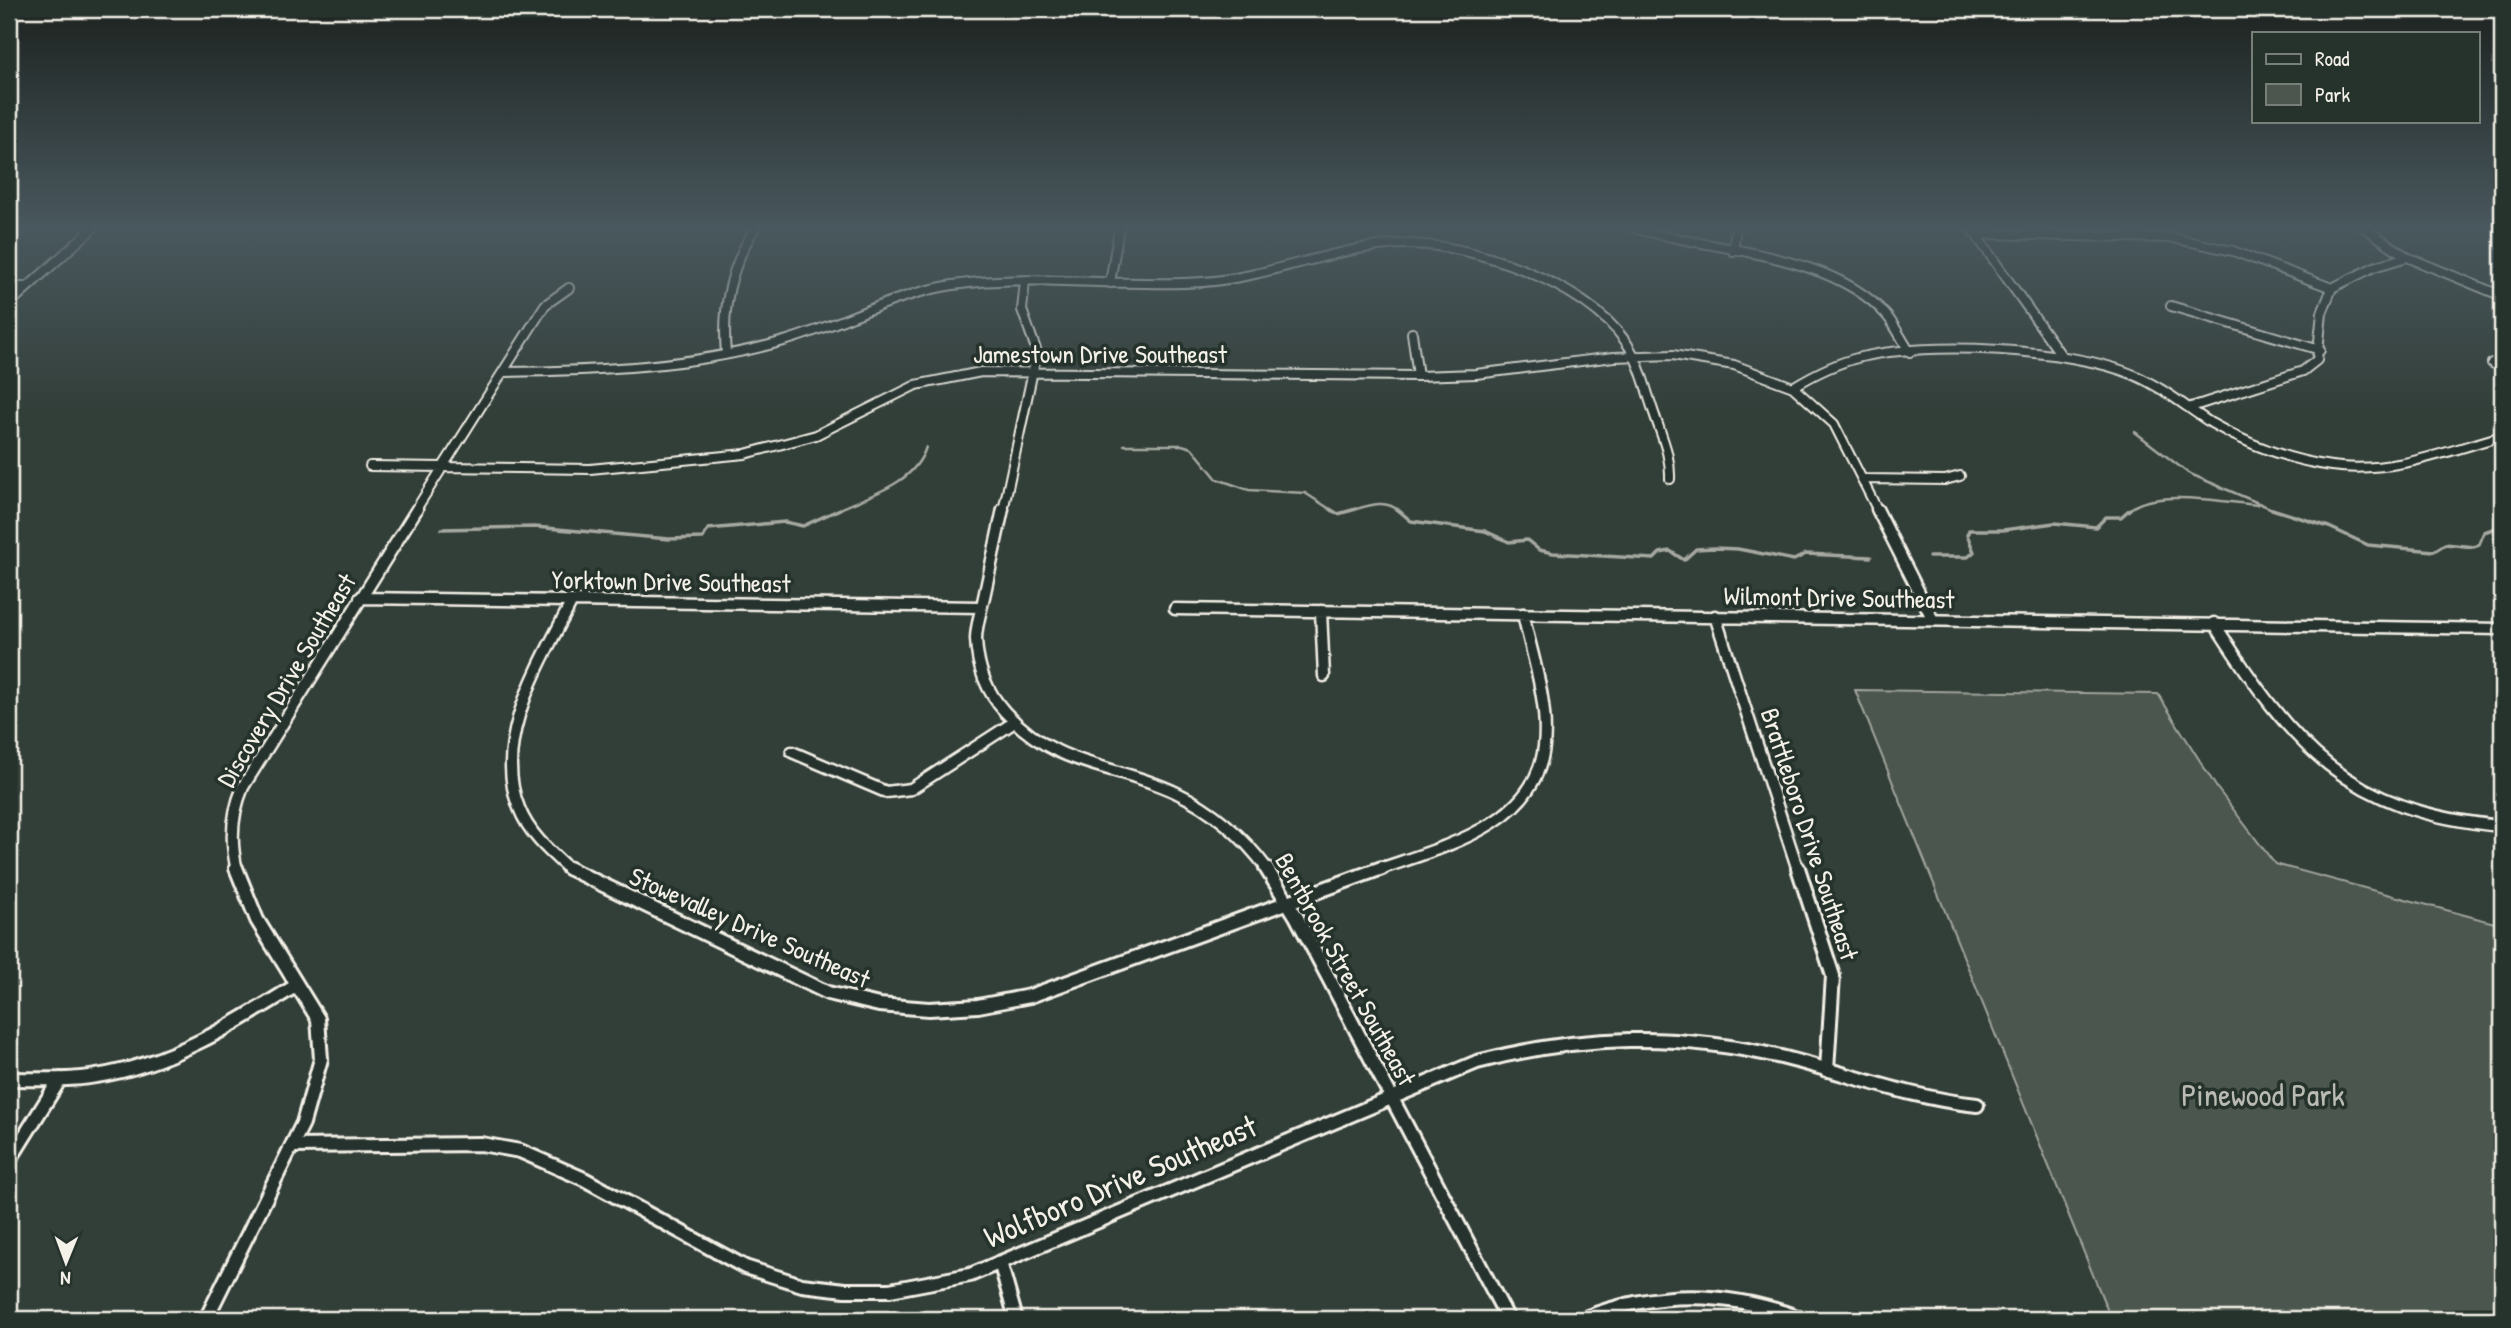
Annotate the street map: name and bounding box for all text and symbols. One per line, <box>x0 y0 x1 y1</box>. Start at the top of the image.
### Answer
legend <box>2252 32 2480 122</box>
text: Road <box>2315 44 2349 73</box>
text: Park <box>2315 80 2350 109</box>
street label: Jamestown Drive Southeast <box>973 336 1228 371</box>
street label: Yorktown Drive Southeast <box>551 561 792 601</box>
street label: Discovery Drive Southeast <box>208 566 364 793</box>
street label: Wilmont Drive Southeast <box>1723 577 1956 617</box>
street label: Brattleboro Drive Southeast <box>1753 703 1868 966</box>
street label: Bentbrook Street Southeast <box>1267 846 1425 1093</box>
street label: Stowevalley Drive Southeast <box>624 858 877 996</box>
park label: Pinewood Park <box>2181 1073 2345 1116</box>
street label: Wolfboro Drive Southeast <box>977 1104 1264 1258</box>
north arrow <box>32 1226 102 1296</box>
text: N <box>60 1266 71 1292</box>

